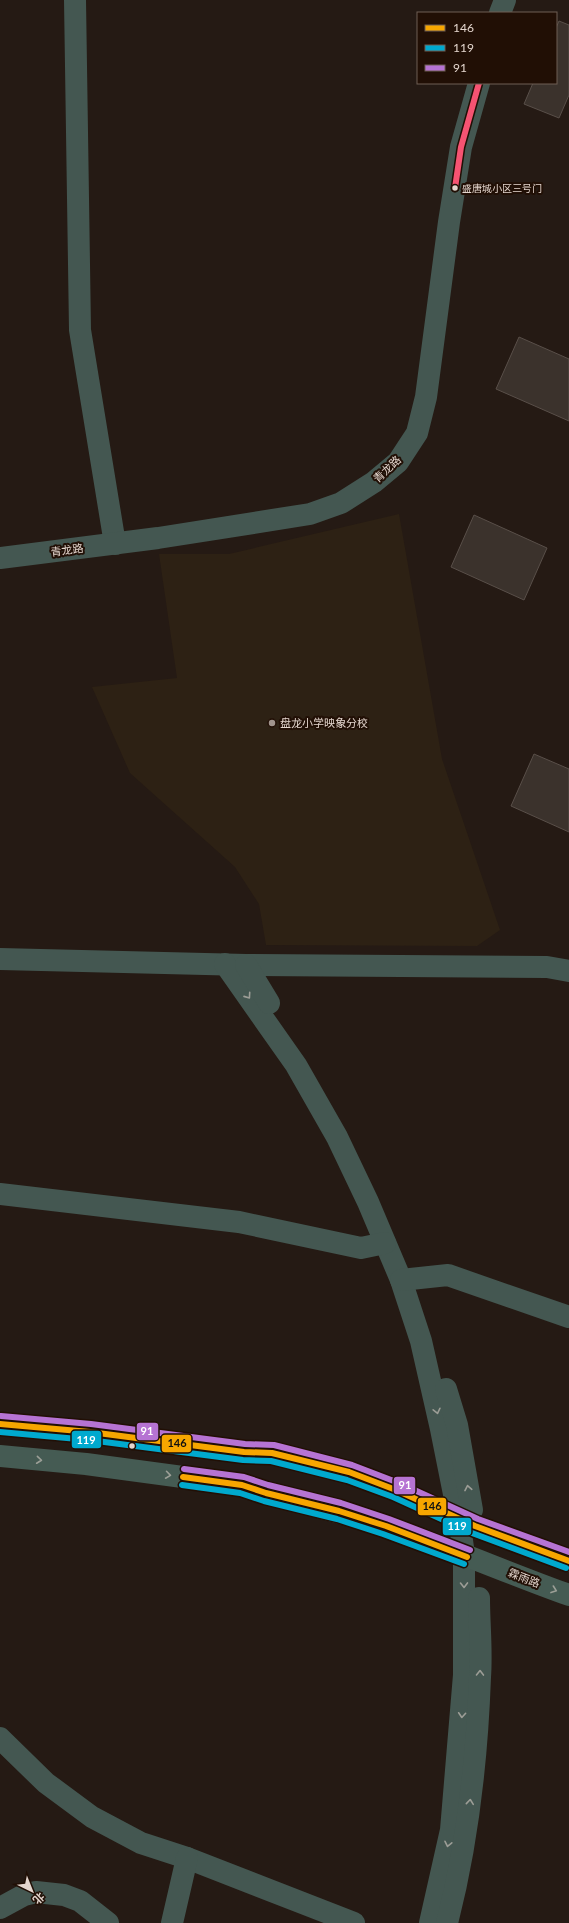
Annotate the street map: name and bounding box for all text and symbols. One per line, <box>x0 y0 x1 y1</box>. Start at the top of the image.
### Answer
legend <box>417 12 557 84</box>
text: 146 <box>453 20 474 35</box>
text: 119 <box>453 40 474 55</box>
text: 91 <box>453 60 467 75</box>
place label: 盛唐城小区三号门 <box>462 182 542 194</box>
marker: 盛唐城小区三号门 <box>450 183 460 193</box>
street label: 青龙路 <box>370 453 403 485</box>
street label: 青龙路 <box>50 541 84 558</box>
place label: 盘龙小学映象分校 <box>280 716 368 729</box>
marker: 盘龙小学映象分校 <box>267 718 277 728</box>
one-way arrow <box>243 992 250 999</box>
one-way arrow <box>433 1408 441 1415</box>
line badge: 91 <box>136 1422 159 1441</box>
text: 91 <box>141 1424 153 1437</box>
line badge: 119 <box>71 1430 102 1449</box>
text: 119 <box>76 1433 96 1446</box>
line badge: 146 <box>161 1434 192 1453</box>
text: 146 <box>167 1436 187 1449</box>
unlabelled marker <box>127 1441 137 1451</box>
one-way arrow <box>36 1455 42 1464</box>
one-way arrow <box>165 1470 171 1479</box>
line badge: 91 <box>393 1476 416 1495</box>
text: 91 <box>399 1478 411 1491</box>
one-way arrow <box>465 1485 473 1491</box>
line badge: 146 <box>417 1497 447 1516</box>
text: 146 <box>422 1499 442 1512</box>
line badge: 119 <box>442 1517 472 1536</box>
text: 119 <box>447 1519 467 1532</box>
street label: 霖雨路 <box>506 1566 542 1590</box>
one-way arrow <box>460 1582 468 1588</box>
one-way arrow <box>550 1585 557 1593</box>
one-way arrow <box>476 1670 484 1676</box>
one-way arrow <box>457 1712 466 1718</box>
one-way arrow <box>465 1799 474 1805</box>
one-way arrow <box>445 1841 453 1848</box>
north arrow <box>12 1871 52 1911</box>
text: 北 <box>31 1890 48 1907</box>

